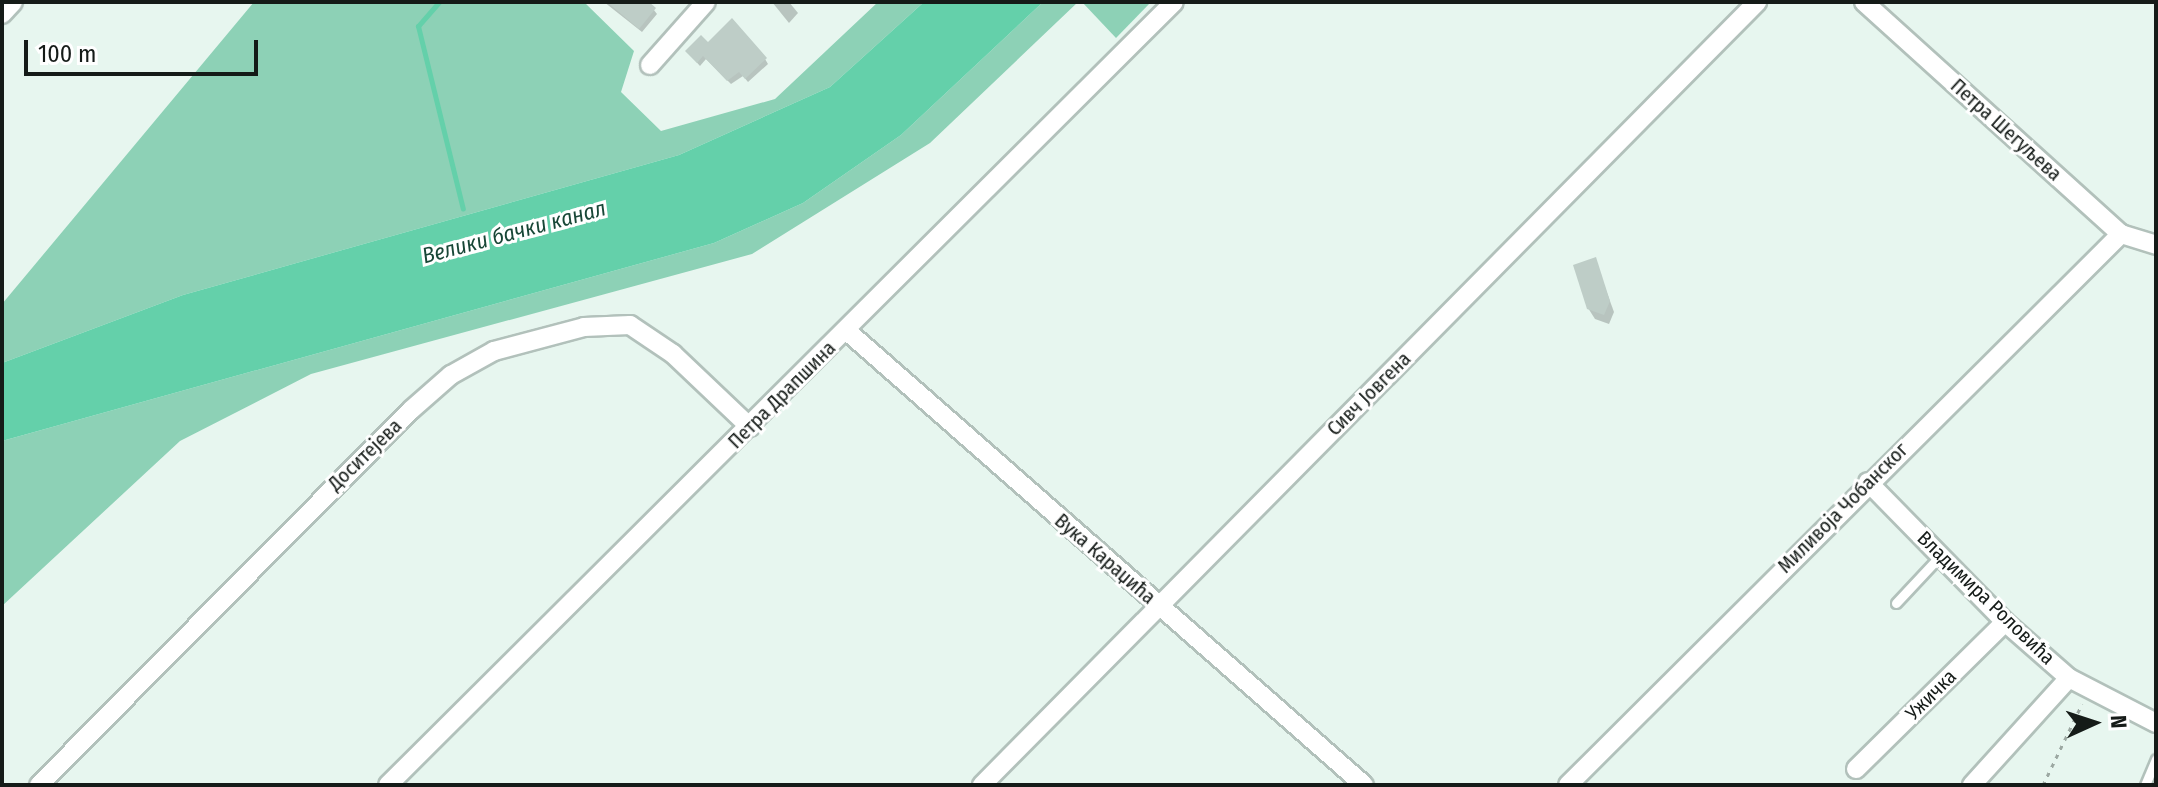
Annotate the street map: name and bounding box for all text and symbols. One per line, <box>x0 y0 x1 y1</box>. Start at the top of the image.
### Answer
scale bar <box>28 24 262 74</box>
text: 100 m <box>38 40 96 68</box>
street label: Петра Шегуљева <box>1946 74 2066 186</box>
water label: Велики бачки канал <box>419 195 609 269</box>
street label: Петра Драпшина <box>723 336 841 454</box>
street label: Сивч Јовгена <box>1322 347 1416 441</box>
street label: Доситејева <box>323 414 407 496</box>
street label: Миливоја Чобанског <box>1773 438 1913 578</box>
street label: Вука Караџића <box>1050 509 1160 609</box>
street label: Владимира Роловића <box>1912 526 2060 670</box>
street label: Ужичка <box>1901 665 1961 725</box>
north arrow <box>2054 683 2134 763</box>
text: N <box>2105 714 2132 729</box>

